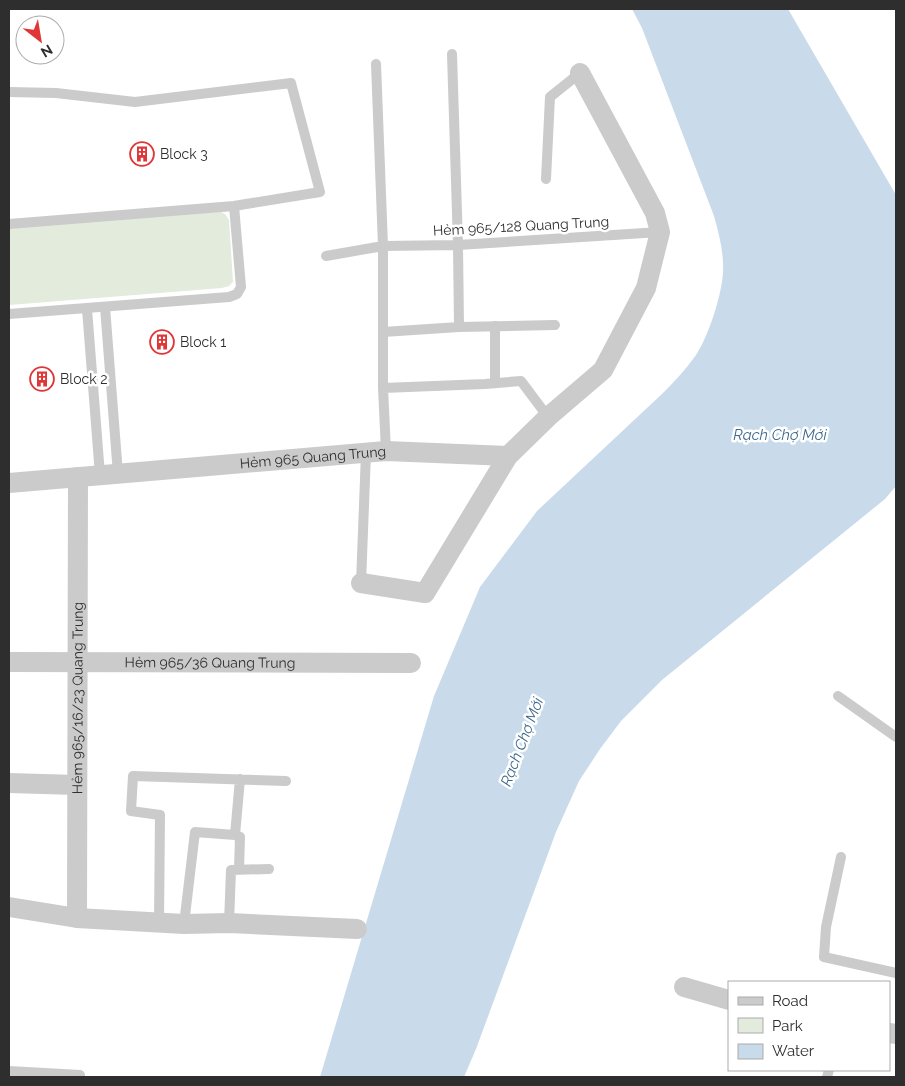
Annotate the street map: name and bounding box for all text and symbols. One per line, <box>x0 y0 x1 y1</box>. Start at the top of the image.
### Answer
north arrow <box>15 15 65 65</box>
text: N <box>38 42 55 61</box>
building icon: Block 3 <box>129 141 155 167</box>
place label: Block 3 <box>160 146 208 162</box>
street label: Hẻm 965/128 Quang Trung <box>433 213 609 239</box>
building icon: Block 1 <box>149 329 175 355</box>
place label: Block 1 <box>180 334 226 350</box>
building icon: Block 2 <box>29 366 55 392</box>
place label: Block 2 <box>60 371 107 387</box>
water label: Rạch Chợ Mới <box>733 426 827 444</box>
street label: Hẻm 965 Quang Trung <box>239 443 387 471</box>
street label: Hẻm 965/16/23 Quang Trung <box>69 602 86 794</box>
street label: Hẻm 965/36 Quang Trung <box>125 654 295 671</box>
water label: Rạch Chợ Mới <box>497 694 547 789</box>
legend <box>728 981 890 1071</box>
text: Road <box>772 992 808 1010</box>
text: Park <box>772 1017 803 1035</box>
text: Water <box>772 1042 815 1060</box>

